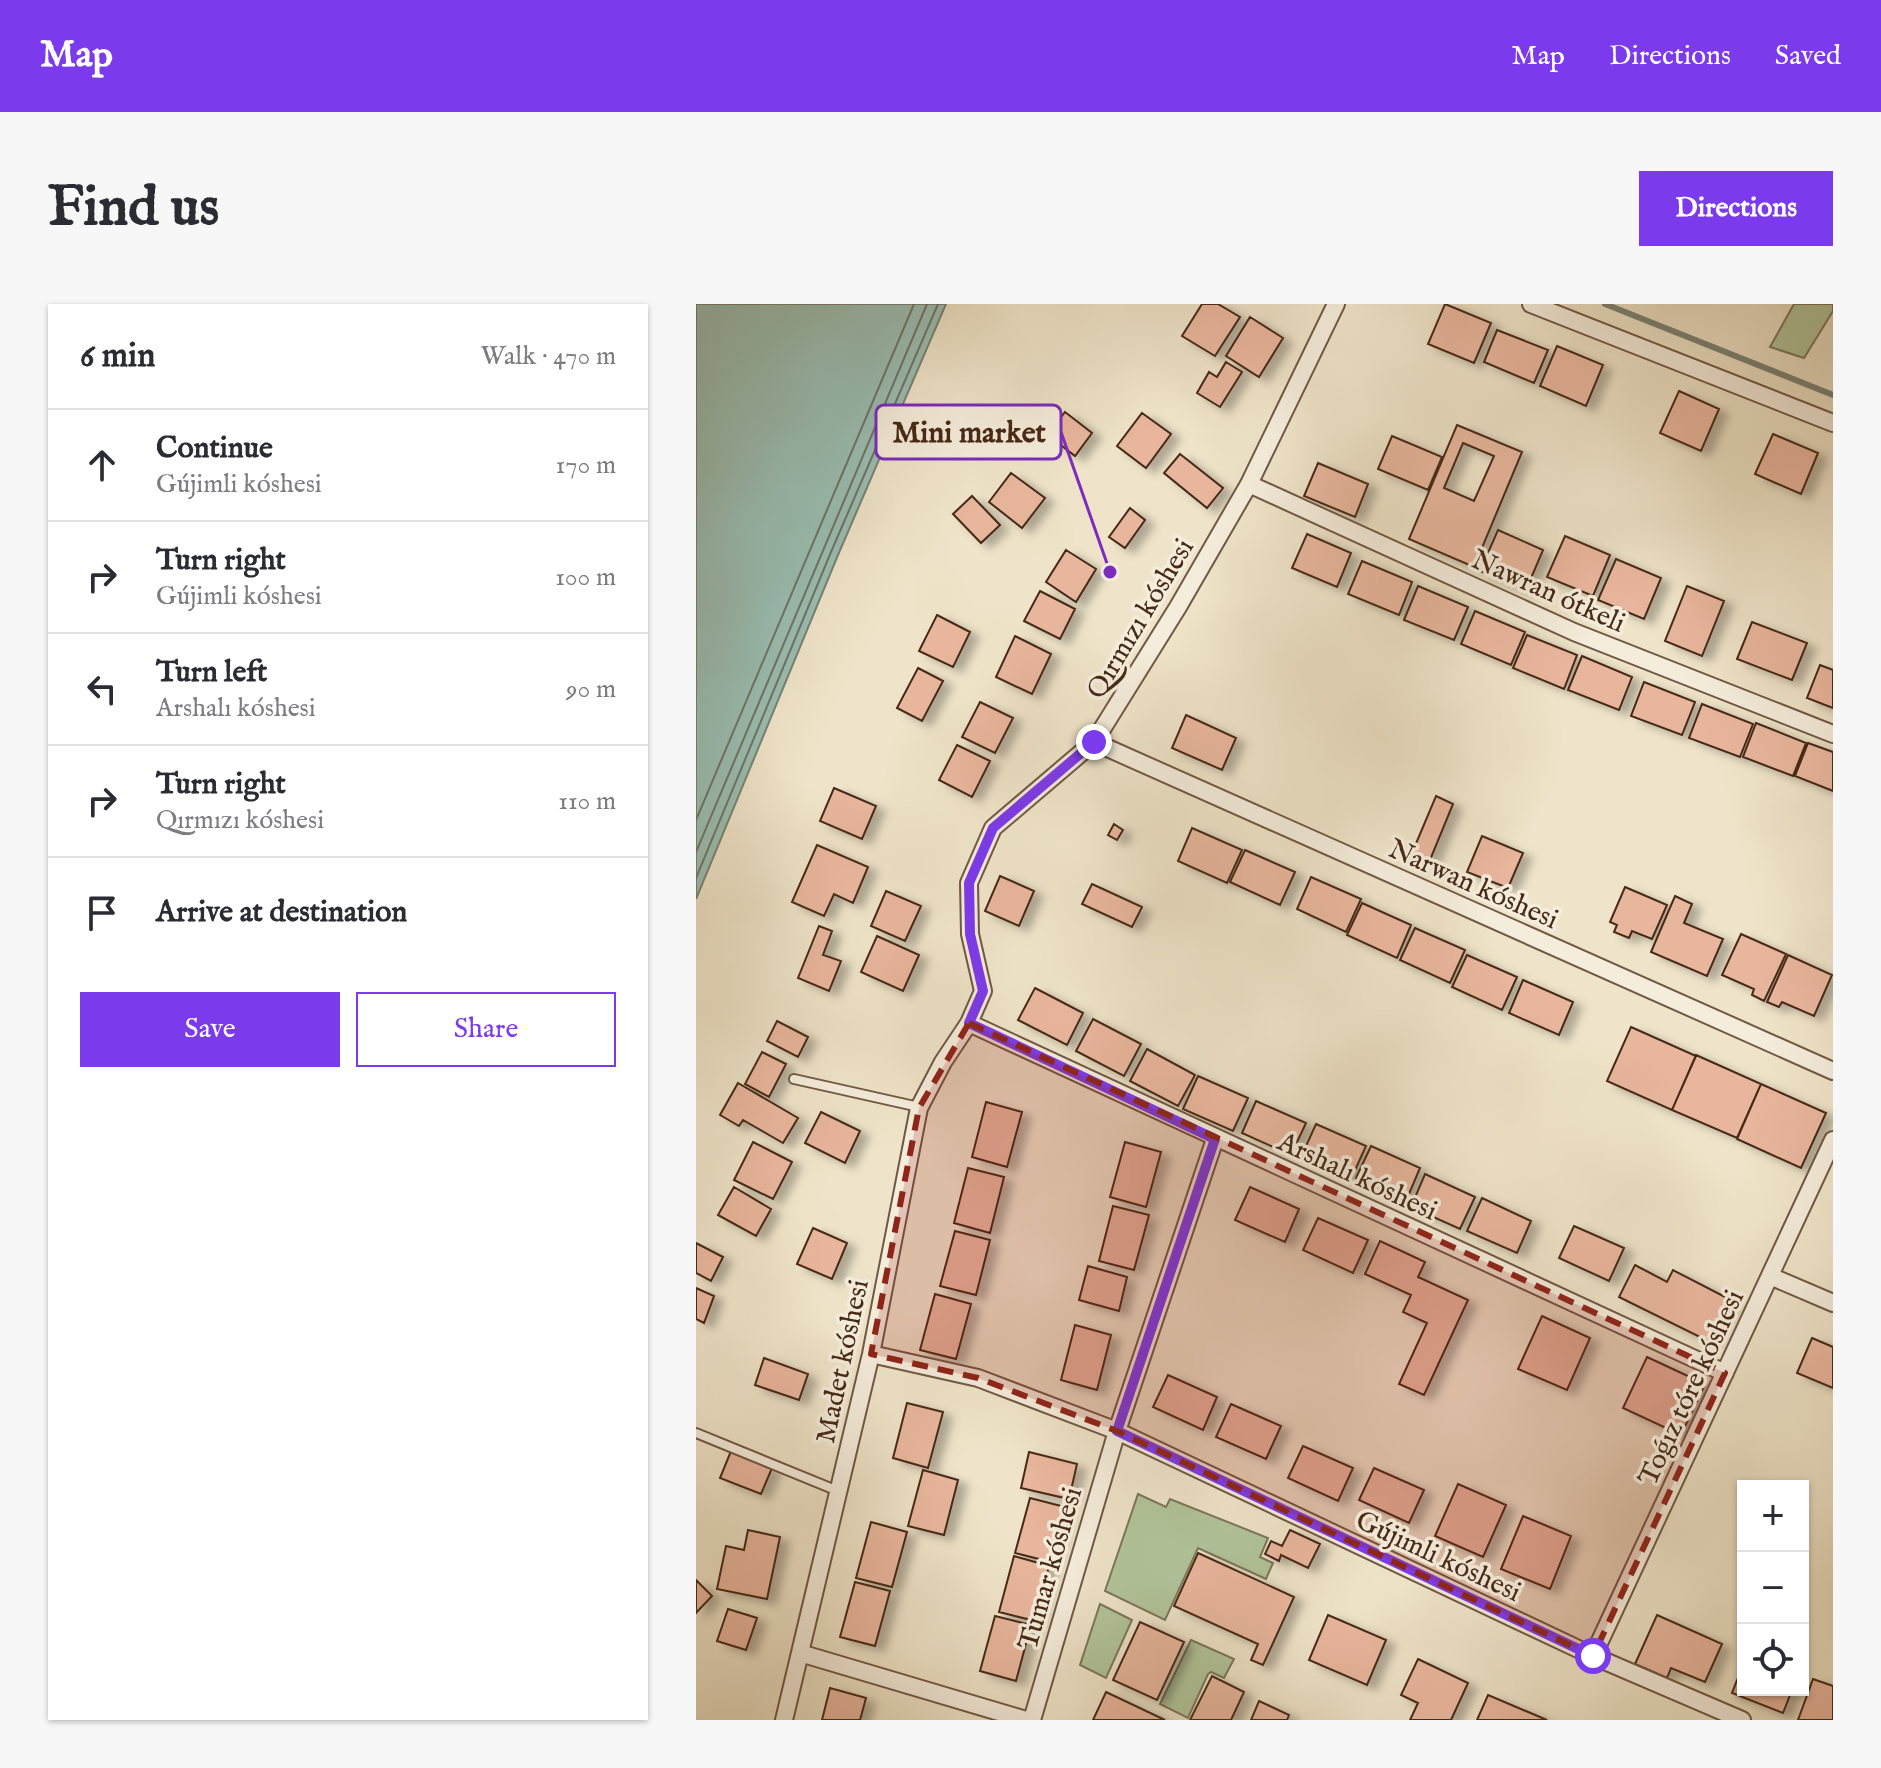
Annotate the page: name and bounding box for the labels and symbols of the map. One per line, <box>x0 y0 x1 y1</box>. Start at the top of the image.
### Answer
callout: Mini market <box>876 405 1061 459</box>
text: Mini market <box>892 415 1047 453</box>
street label: Qırmızı kóshesi <box>1080 533 1203 706</box>
street label: Nawran ótkeli <box>1466 543 1630 642</box>
route end <box>1076 724 1112 760</box>
street label: Narwan kóshesi <box>1383 832 1563 938</box>
street label: Arshalı kóshesi <box>1271 1125 1442 1229</box>
street label: Madet kóshesi <box>809 1276 878 1447</box>
street label: Toǵız tóre kóshesi <box>1632 1285 1753 1492</box>
street label: Tumar kóshesi <box>1012 1483 1091 1654</box>
street label: Gújimli kóshesi <box>1350 1504 1526 1611</box>
route start <box>1575 1638 1611 1674</box>

